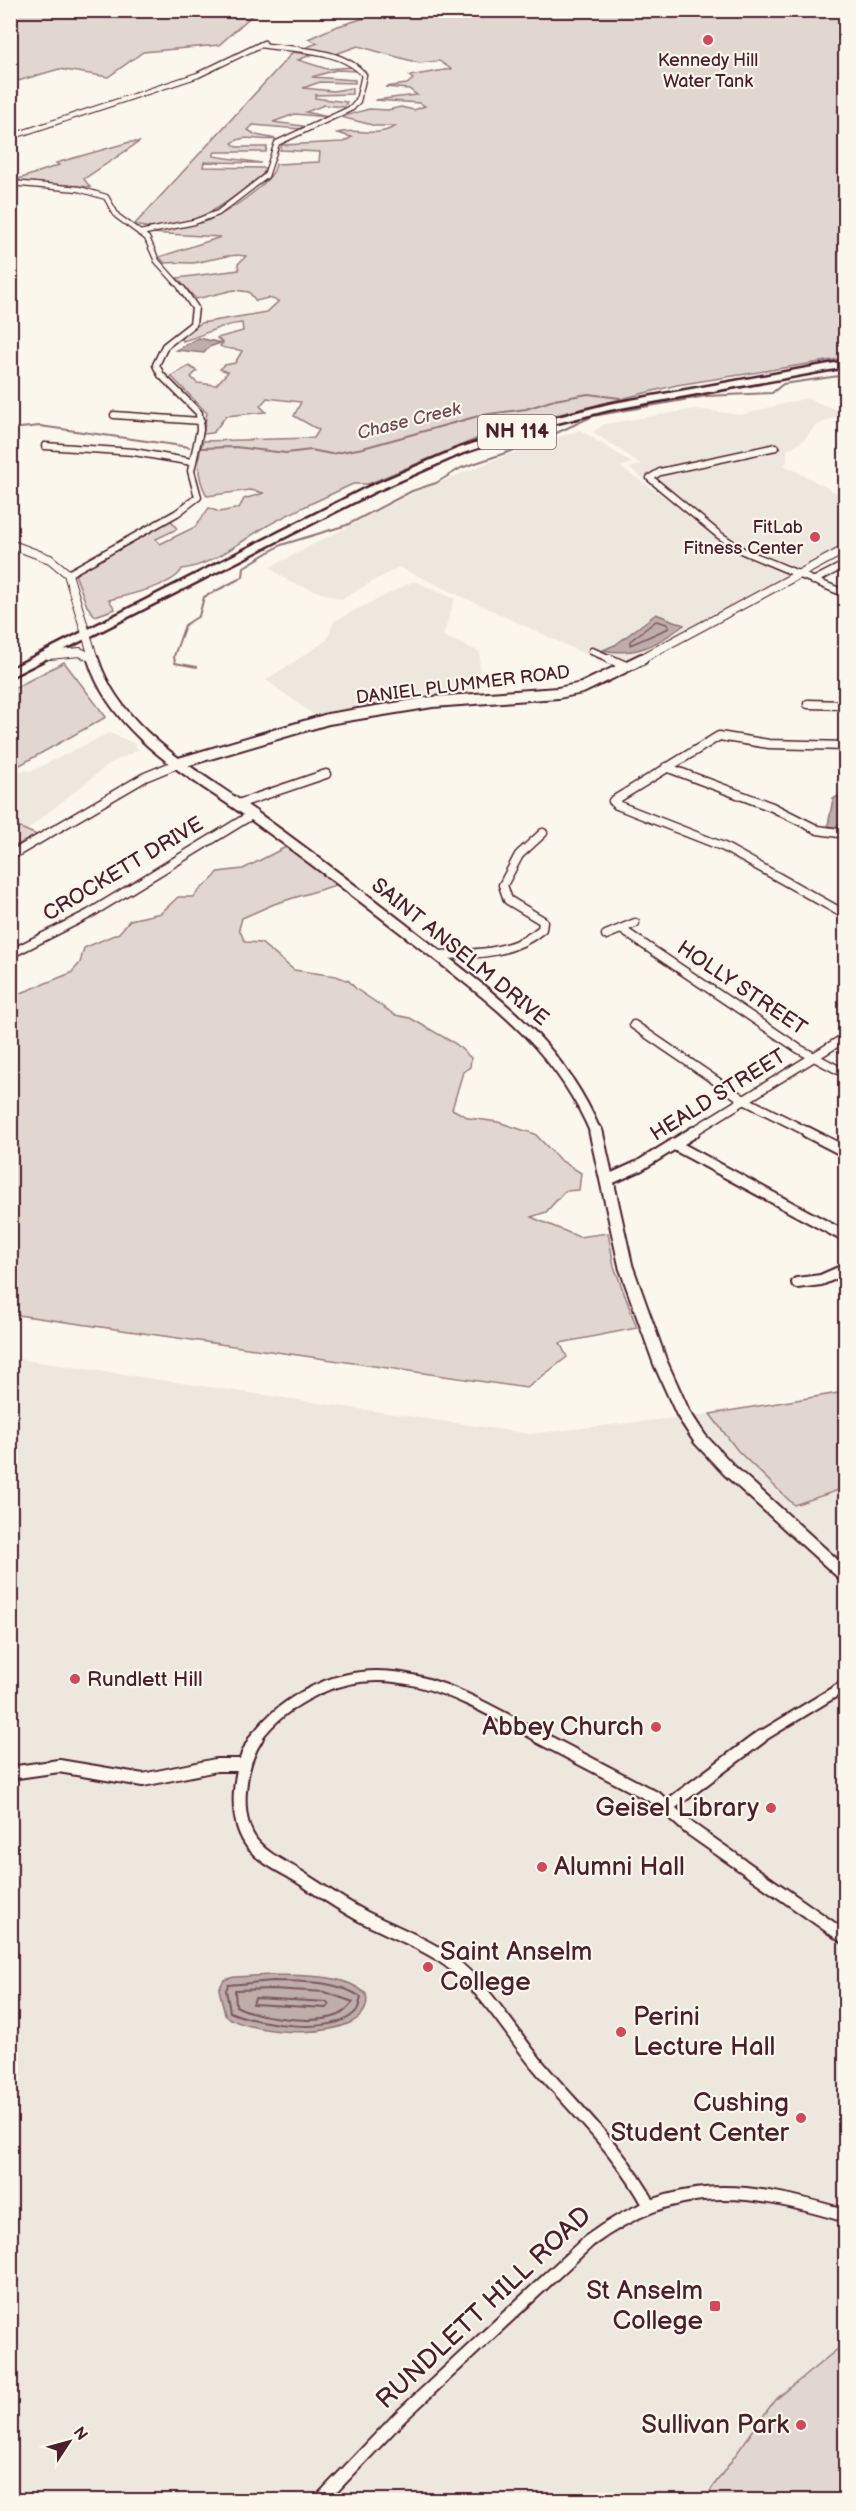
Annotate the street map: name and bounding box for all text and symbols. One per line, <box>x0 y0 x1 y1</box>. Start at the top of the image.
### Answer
marker: Kennedy Hill Water Tank <box>701 33 715 47</box>
place label: Kennedy Hill Water Tank <box>658 50 758 92</box>
water label: Chase Creek <box>355 398 464 444</box>
road number: NH 114 <box>478 415 556 449</box>
place label: FitLab Fitness Center <box>683 517 803 559</box>
marker: FitLab Fitness Center <box>808 530 822 544</box>
street label: DANIEL PLUMMER ROAD <box>355 661 571 709</box>
street label: CROCKETT DRIVE <box>38 811 208 927</box>
street label: SAINT ANSELM DRIVE <box>366 873 554 1031</box>
street label: HOLLY STREET <box>672 935 812 1041</box>
street label: HEALD STREET <box>646 1043 791 1147</box>
place label: Rundlett Hill <box>87 1667 203 1692</box>
marker: Rundlett Hill <box>68 1672 82 1686</box>
place label: Abbey Church <box>482 1712 644 1743</box>
marker: Abbey Church <box>649 1720 663 1734</box>
place label: Geisel Library <box>595 1793 759 1824</box>
marker: Geisel Library <box>764 1801 778 1815</box>
place label: Alumni Hall <box>554 1852 685 1883</box>
marker: Alumni Hall <box>535 1860 549 1874</box>
place label: Saint Anselm College <box>440 1937 592 1998</box>
marker: Saint Anselm College <box>421 1960 435 1974</box>
place label: Perini Lecture Hall <box>633 2002 775 2063</box>
marker: Perini Lecture Hall <box>614 2025 628 2039</box>
place label: Cushing Student Center <box>610 2088 790 2149</box>
marker: Cushing Student Center <box>794 2111 808 2125</box>
street label: RUNDLETT HILL ROAD <box>370 2200 598 2416</box>
place label: St Anselm College <box>586 2276 703 2337</box>
marker: St Anselm College <box>708 2299 722 2313</box>
place label: Sullivan Park <box>641 2410 789 2441</box>
north arrow <box>39 2412 99 2472</box>
marker: Sullivan Park <box>794 2418 808 2432</box>
text: N <box>69 2424 91 2445</box>

